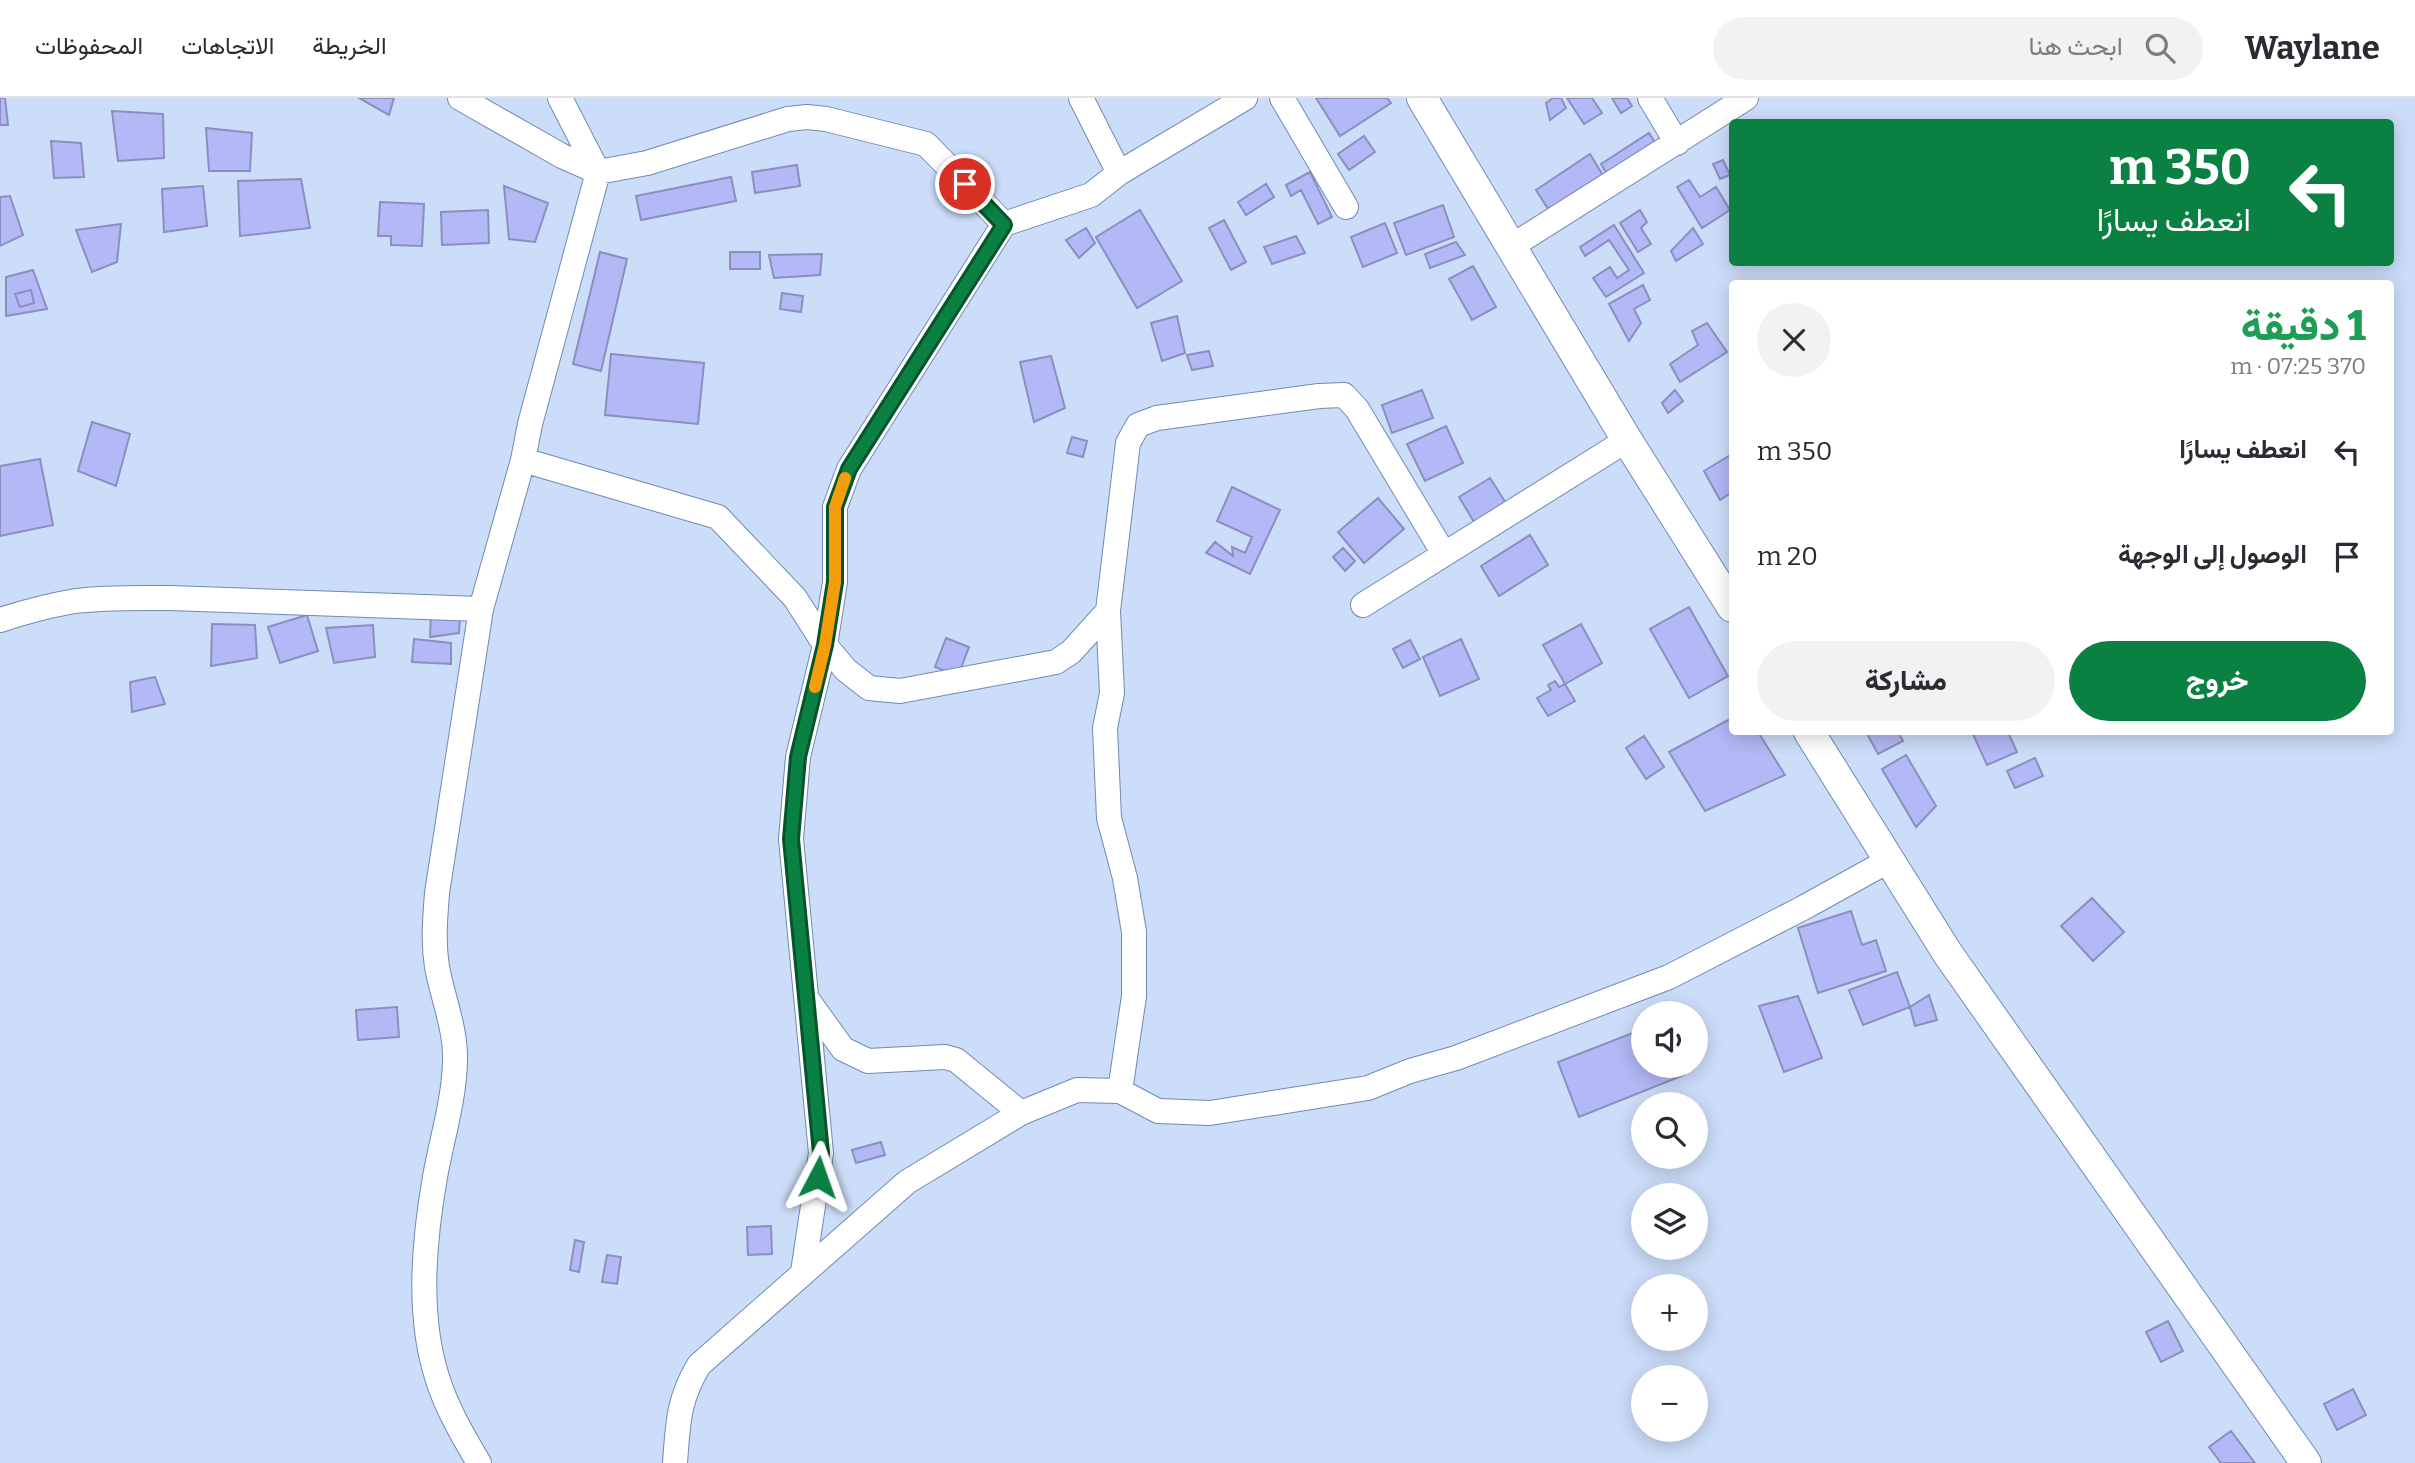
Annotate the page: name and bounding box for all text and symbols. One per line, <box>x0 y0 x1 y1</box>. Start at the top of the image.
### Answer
search box <box>1713 17 2203 80</box>
text: Waylane <box>2245 28 2380 68</box>
icon: search <box>2141 29 2179 67</box>
text: ابحث هنا <box>2028 31 2123 62</box>
text: المحفوظات <box>35 32 143 60</box>
text: الاتجاهات <box>181 32 274 60</box>
text: الخريطة <box>312 32 387 60</box>
text: 350 m <box>2109 138 2251 197</box>
icon: left <box>2275 147 2366 238</box>
pin <box>935 154 995 214</box>
icon: arrive <box>946 165 984 203</box>
text: انعطف يسارًا <box>2097 201 2251 239</box>
text: 1 دقيقة <box>2241 301 2366 351</box>
button: close <box>1757 303 1831 377</box>
text: 370 m · 07:25 <box>2230 352 2366 380</box>
icon: left <box>2328 433 2366 471</box>
text: انعطف يسارًا <box>2179 434 2307 465</box>
text: 350 m <box>1757 436 1832 467</box>
icon: arrive <box>2328 538 2366 576</box>
text: الوصول إلى الوجهة <box>2118 539 2307 570</box>
text: 20 m <box>1757 541 1818 572</box>
button: مشاركة <box>1757 641 2055 721</box>
button: خروج <box>2069 641 2366 721</box>
map controls <box>1631 1001 1708 1442</box>
button: sound <box>1631 1001 1708 1078</box>
button: search <box>1631 1092 1708 1169</box>
position arrow <box>781 1140 855 1214</box>
button: layers <box>1631 1183 1708 1260</box>
button: + <box>1631 1274 1708 1351</box>
button: − <box>1631 1365 1708 1442</box>

